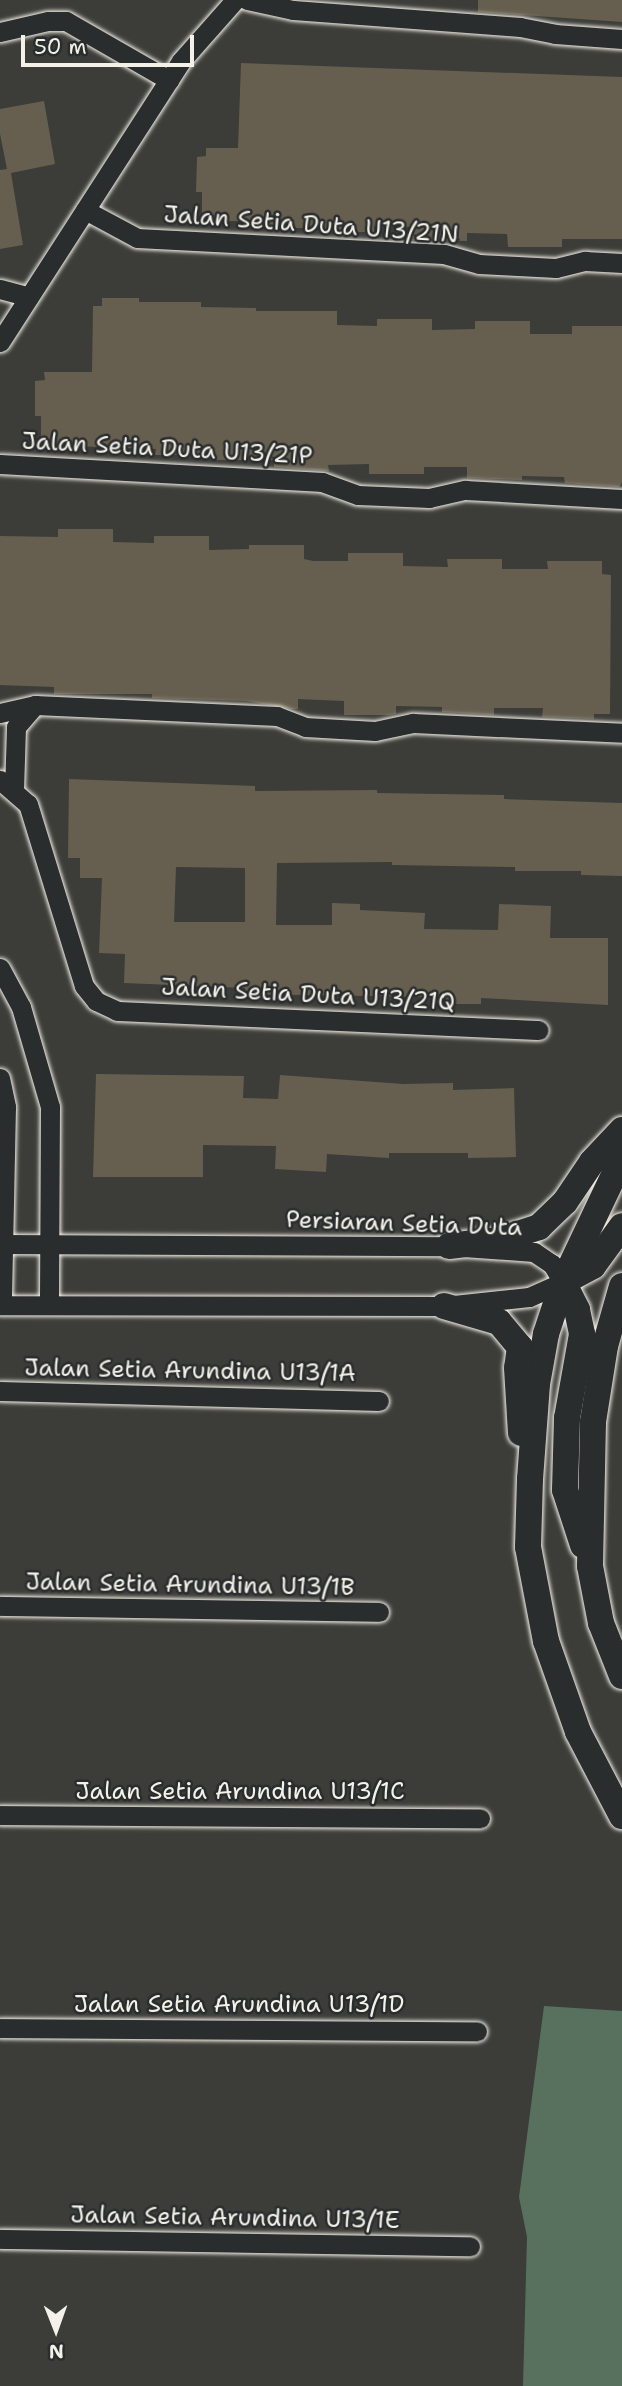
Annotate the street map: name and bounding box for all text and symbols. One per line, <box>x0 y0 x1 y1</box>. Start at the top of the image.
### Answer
scale bar <box>24 21 198 65</box>
text: 50 m <box>34 33 87 61</box>
street label: Jalan Setia Duta U13/21N <box>163 200 459 250</box>
street label: Jalan Setia Duta U13/21P <box>21 427 313 471</box>
street label: Jalan Setia Duta U13/21Q <box>160 973 456 1017</box>
street label: Persiaran Setia Duta <box>285 1205 523 1243</box>
street label: Jalan Setia Arundina U13/1A <box>24 1354 356 1388</box>
street label: Jalan Setia Arundina U13/1B <box>25 1568 355 1602</box>
street label: Jalan Setia Arundina U13/1C <box>75 1778 405 1806</box>
street label: Jalan Setia Arundina U13/1D <box>74 1991 404 2019</box>
street label: Jalan Setia Arundina U13/1E <box>70 2201 400 2235</box>
north arrow <box>21 2295 91 2365</box>
text: N <box>49 2339 64 2364</box>

